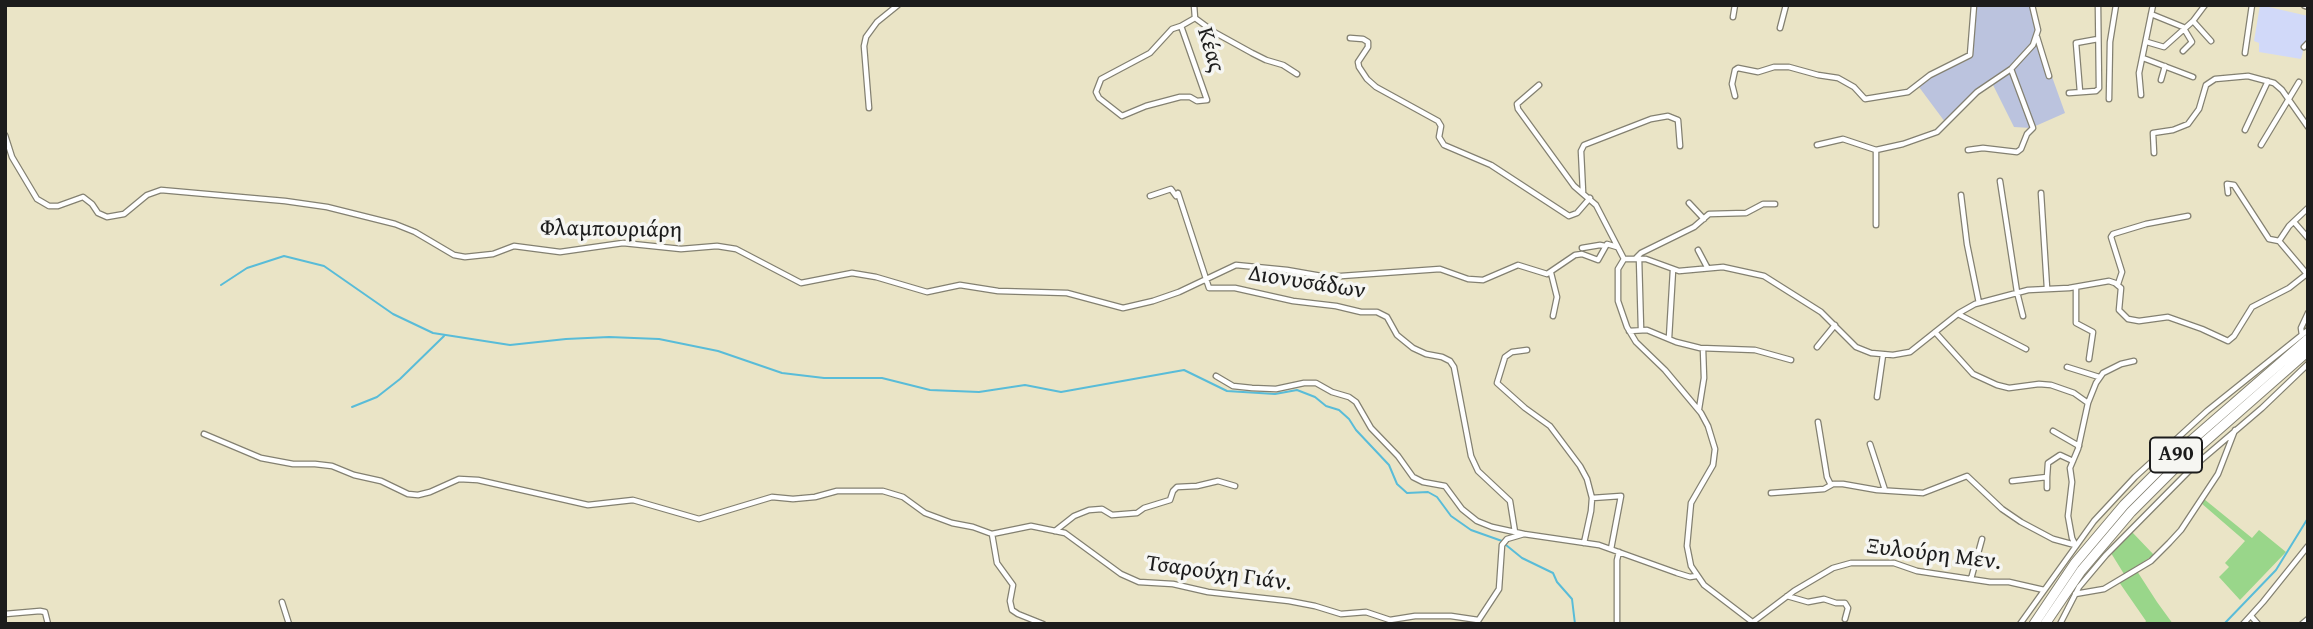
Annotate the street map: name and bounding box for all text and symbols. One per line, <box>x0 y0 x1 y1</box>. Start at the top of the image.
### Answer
street label: Κέας <box>1190 24 1230 76</box>
street label: Φλαμπουριάρη <box>540 215 682 245</box>
street label: Διονυσάδων <box>1246 260 1368 306</box>
road number: Α90 <box>2150 438 2202 472</box>
street label: Ξυλούρη Μεν. <box>1865 533 2003 577</box>
street label: Τσαρούχη Γιάν. <box>1144 550 1294 598</box>

